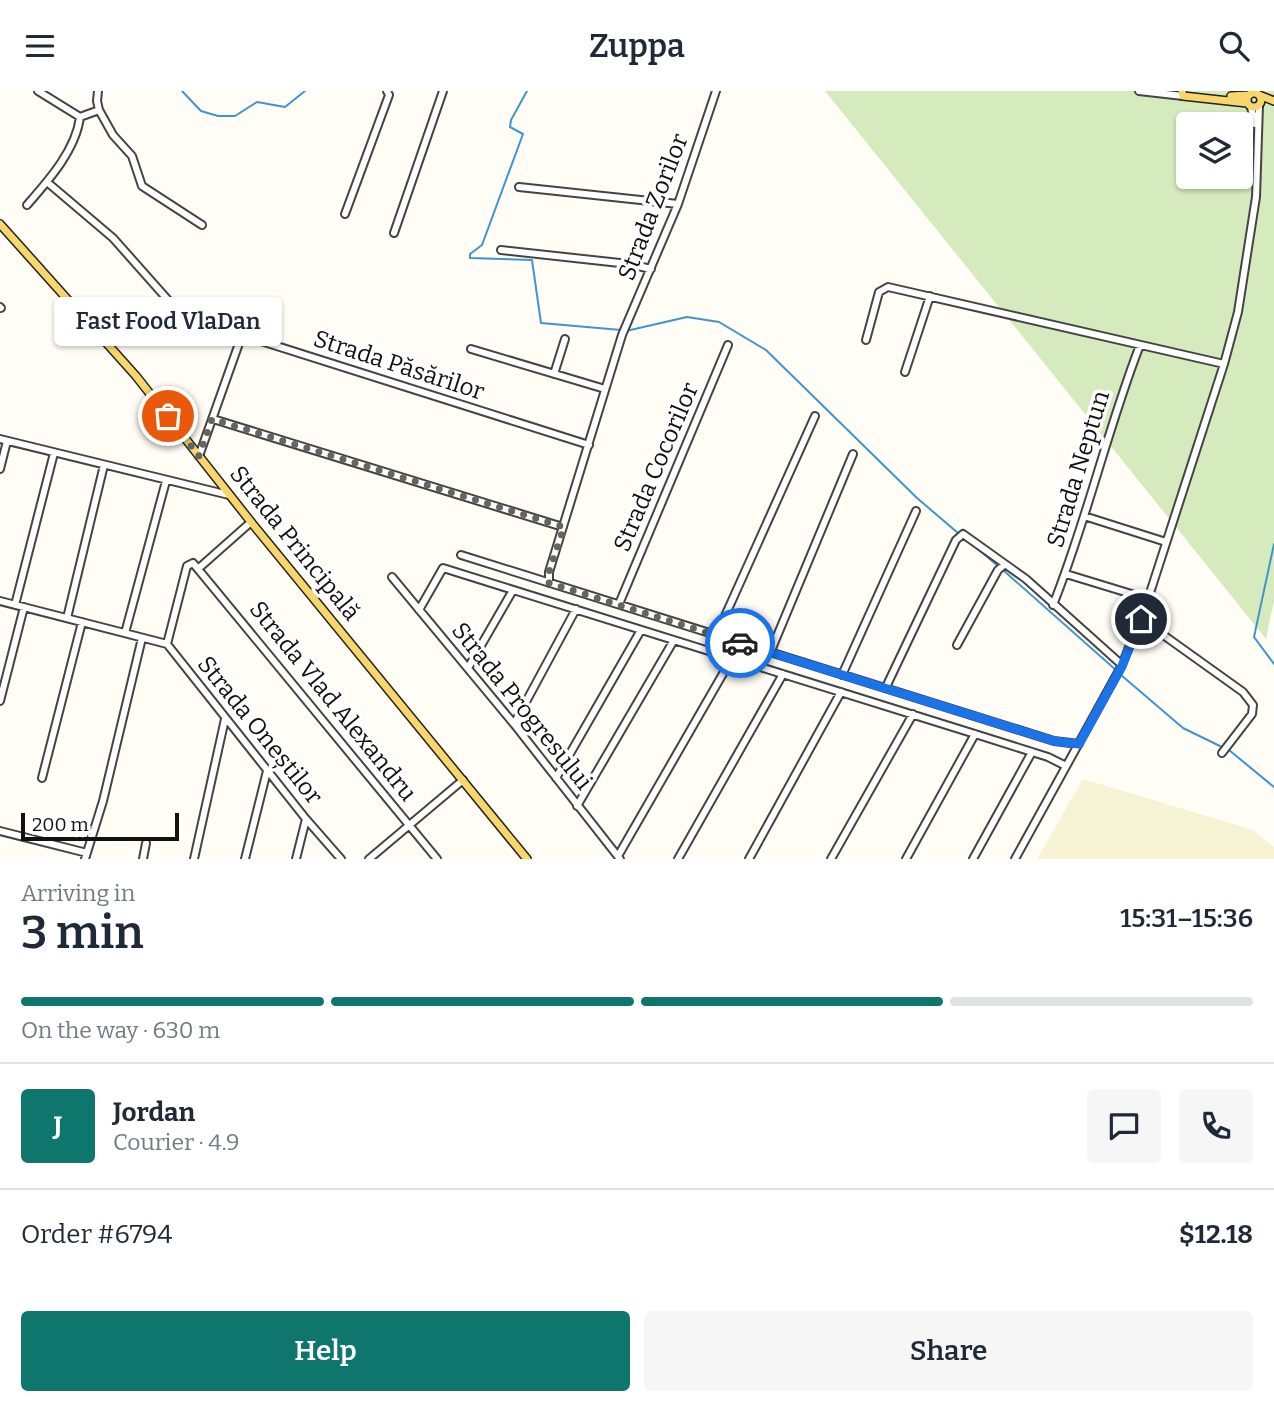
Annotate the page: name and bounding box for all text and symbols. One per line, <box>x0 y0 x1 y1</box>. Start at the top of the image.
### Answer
icon: menu <box>21 27 59 65</box>
text: Zuppa <box>589 27 685 65</box>
icon: search <box>1215 27 1253 65</box>
map controls <box>1176 112 1253 189</box>
button: layers <box>1176 112 1253 189</box>
street label: Strada Zorilor <box>612 129 694 284</box>
callout: Fast Food VlaDan <box>54 297 282 346</box>
text: Fast Food VlaDan <box>75 307 261 335</box>
street label: Strada Păsărilor <box>310 324 488 406</box>
street label: Strada Cocorilor <box>608 378 704 556</box>
pin <box>138 386 198 446</box>
street label: Strada Neptun <box>1041 387 1115 551</box>
icon: bag <box>149 397 187 435</box>
street label: Strada Principală <box>224 460 366 626</box>
pin <box>1111 589 1171 649</box>
street label: Strada Vlad Alexandru <box>244 595 422 807</box>
icon: home <box>1122 600 1160 638</box>
courier <box>705 608 775 678</box>
street label: Strada Progresului <box>446 617 598 795</box>
icon: car <box>721 624 759 662</box>
street label: Strada Oneștilor <box>191 650 328 811</box>
scale bar <box>21 810 178 842</box>
text: 200 m <box>32 813 89 836</box>
text: Arriving in <box>21 879 135 907</box>
text: 15:31–15:36 <box>1120 903 1253 934</box>
text: 3 min <box>21 905 144 960</box>
text: On the way · 630 m <box>21 1016 220 1044</box>
button: chat <box>1087 1089 1161 1163</box>
button: phone <box>1179 1089 1253 1163</box>
text: Jordan <box>113 1097 195 1128</box>
text: J <box>54 1111 62 1142</box>
text: Courier · 4.9 <box>113 1128 240 1156</box>
text: Order #6794 <box>21 1219 172 1250</box>
text: $12.18 <box>1179 1219 1253 1250</box>
button: Help <box>21 1311 630 1391</box>
button: Share <box>644 1311 1253 1391</box>

